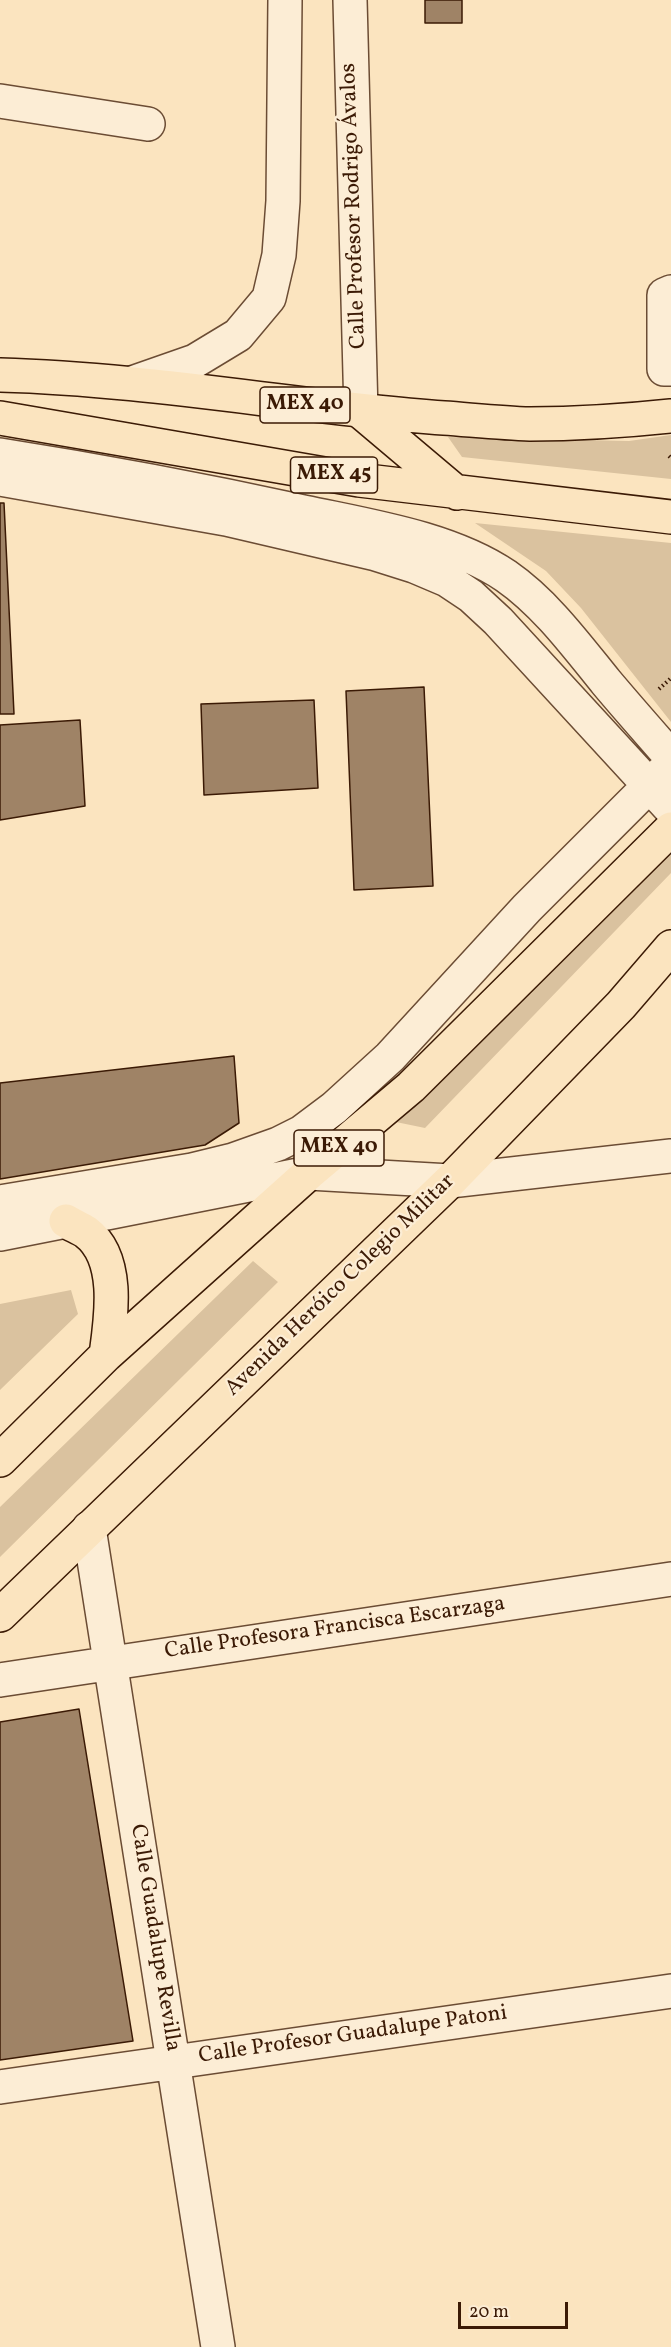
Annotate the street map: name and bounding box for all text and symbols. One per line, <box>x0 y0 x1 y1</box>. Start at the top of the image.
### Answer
street label: Calle Profesor Rodrigo Ávalos <box>337 63 373 349</box>
road number: MEX 40 <box>260 387 350 423</box>
road number: MEX 45 <box>290 457 378 493</box>
road number: MEX 40 <box>294 1130 384 1166</box>
street label: Avenida Heróico Colegio Militar <box>221 1169 461 1403</box>
street label: Calle Profesora Francisca Escarzaga <box>163 1592 507 1666</box>
street label: Calle Guadalupe Revilla <box>123 1822 185 2054</box>
street label: Calle Profesor Guadalupe Patoni <box>197 2001 509 2071</box>
scale bar <box>461 2290 570 2328</box>
text: 20 m <box>469 2300 509 2325</box>

